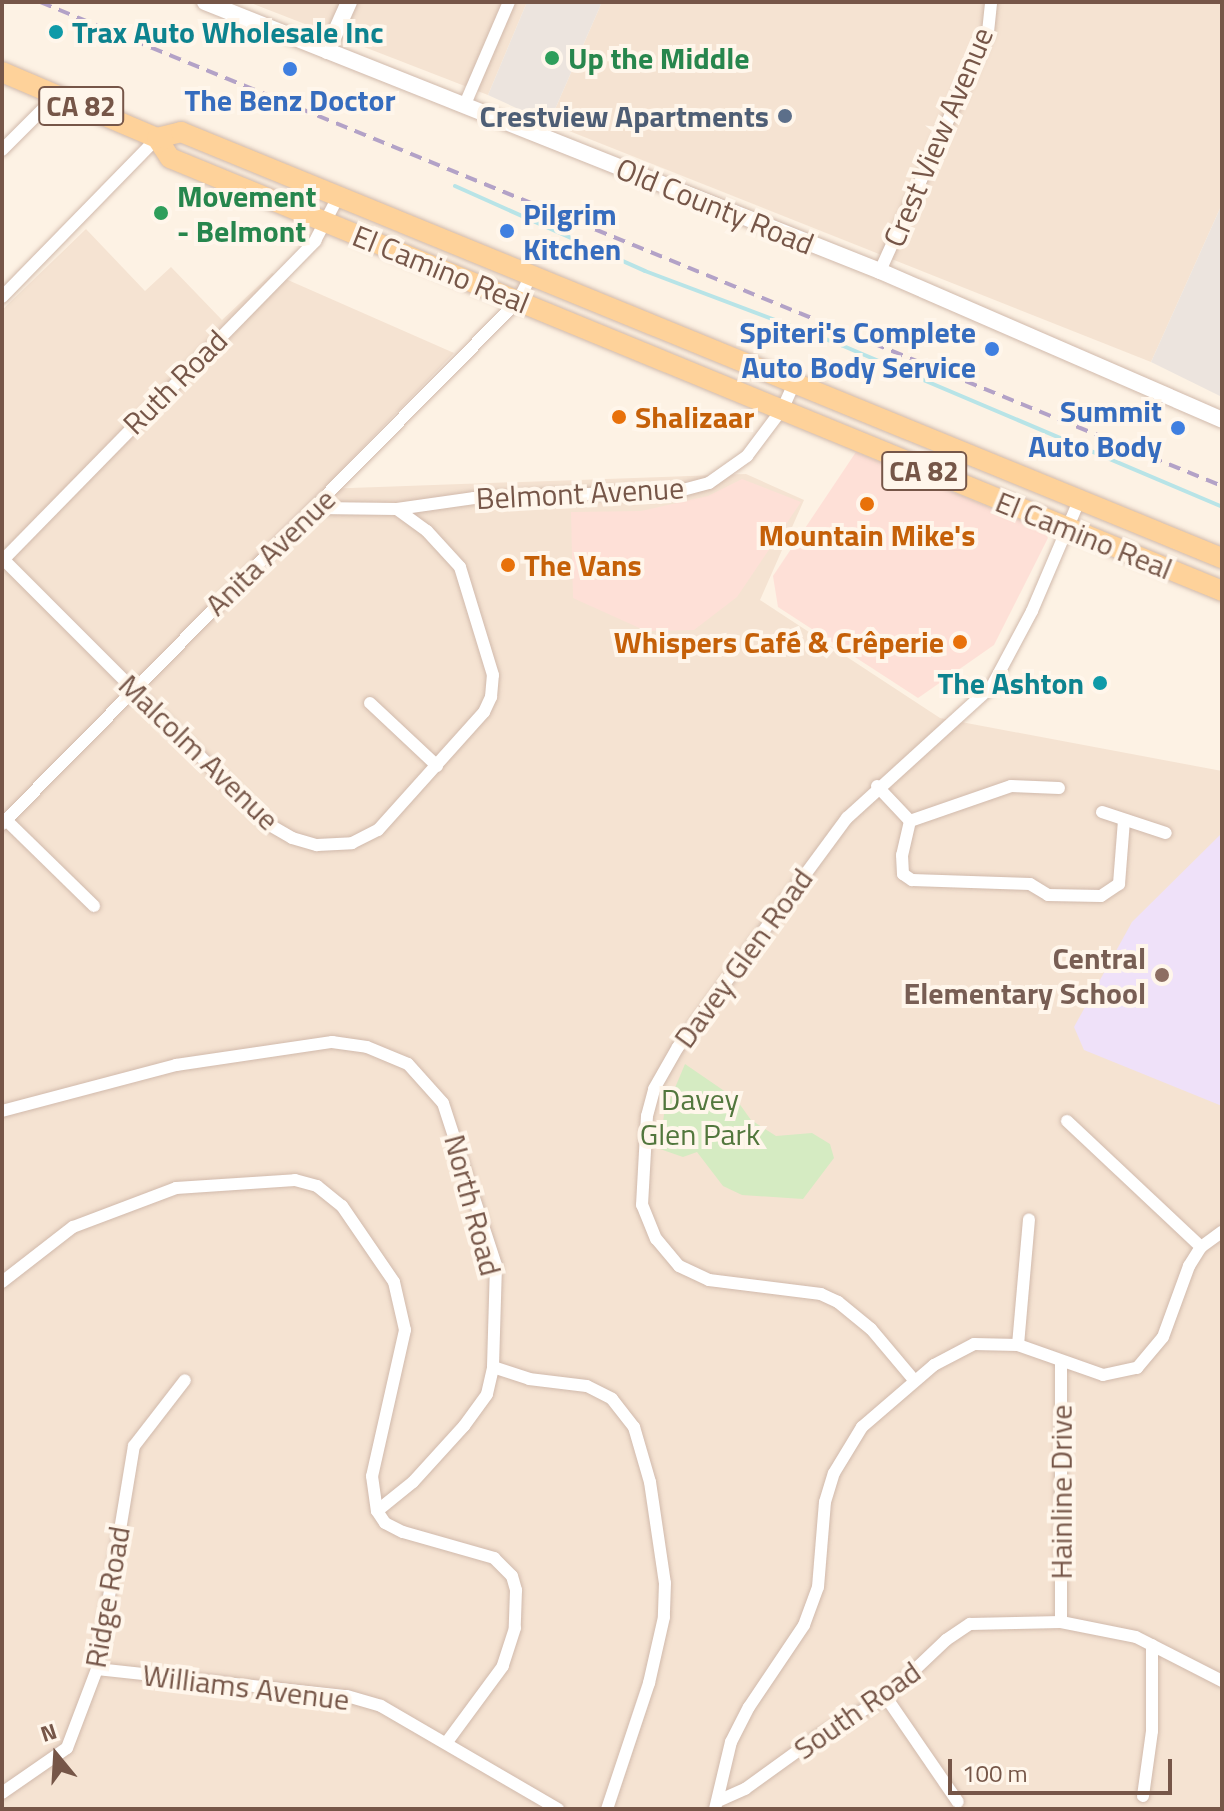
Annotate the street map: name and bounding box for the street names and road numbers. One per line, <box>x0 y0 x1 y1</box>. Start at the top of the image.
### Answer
street label: Crest View Avenue <box>876 22 1000 252</box>
road number: CA 82 <box>37 82 125 130</box>
street label: Old County Road <box>611 150 819 262</box>
street label: El Camino Real <box>348 217 534 321</box>
street label: Ruth Road <box>115 322 235 442</box>
road number: CA 82 <box>880 447 968 495</box>
street label: Belmont Avenue <box>475 470 685 516</box>
street label: Anita Avenue <box>198 481 342 623</box>
street label: El Camino Real <box>991 483 1177 587</box>
street label: Malcolm Avenue <box>112 667 286 837</box>
street label: Davey Glen Road <box>666 861 820 1055</box>
street label: North Road <box>437 1131 509 1279</box>
street label: Hainline Drive <box>1043 1405 1079 1579</box>
street label: Ridge Road <box>77 1523 137 1671</box>
street label: South Road <box>787 1653 927 1767</box>
street label: Williams Avenue <box>141 1656 351 1718</box>

